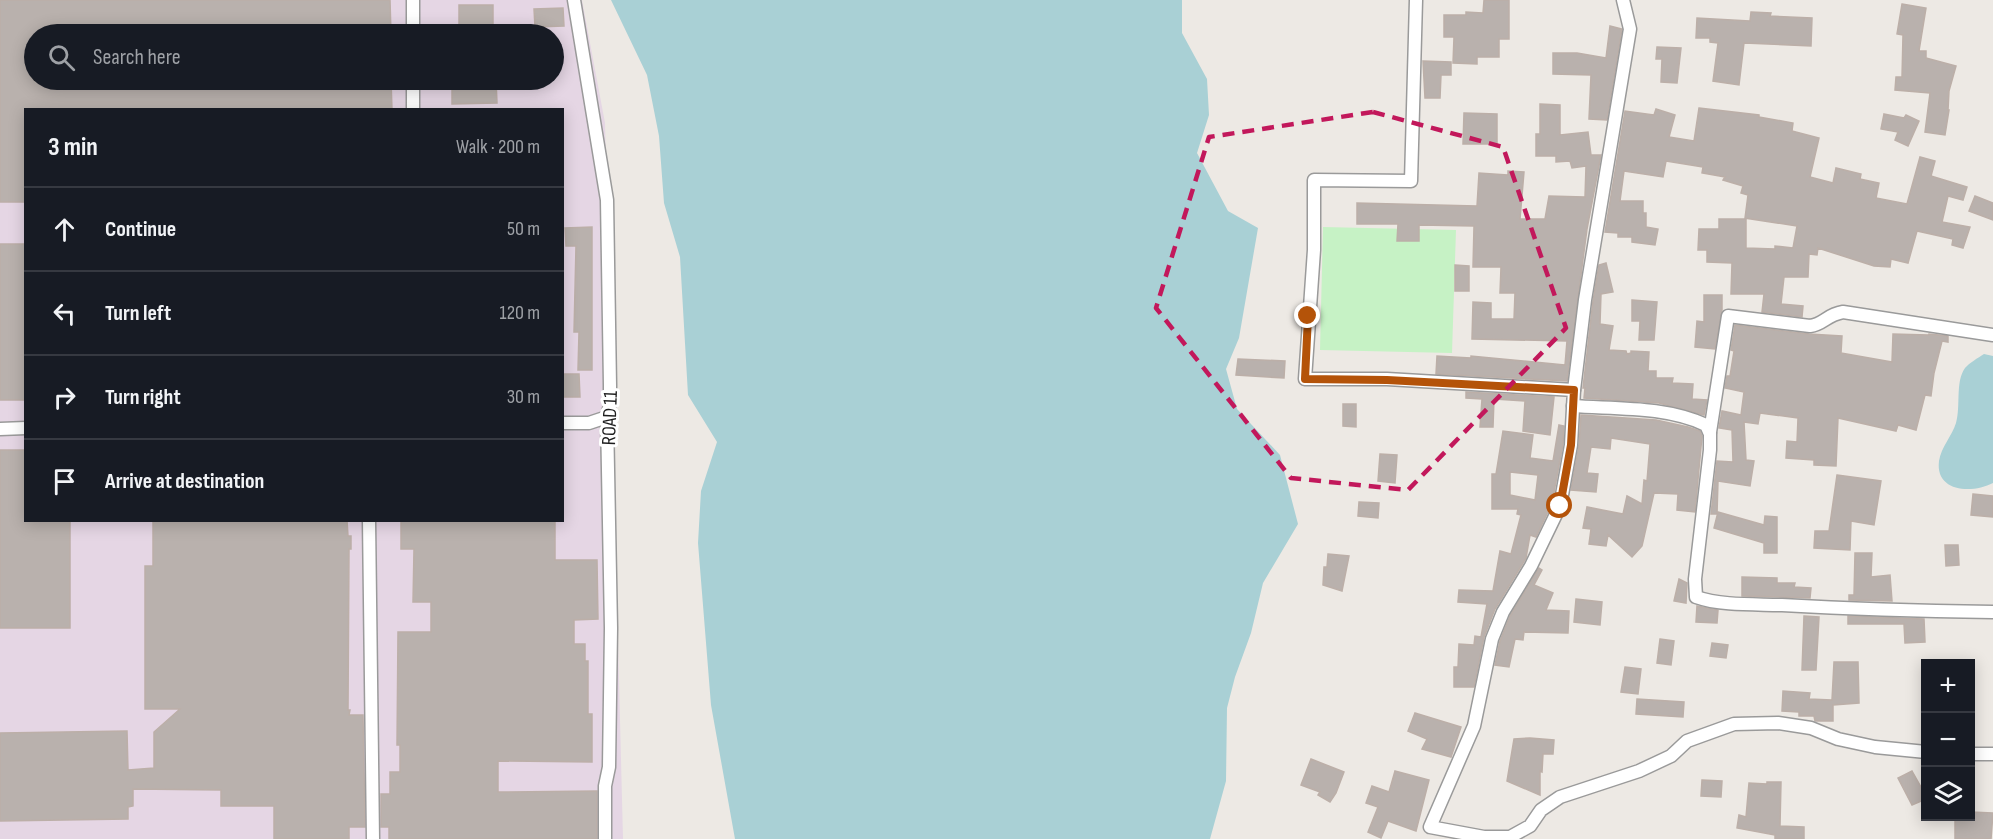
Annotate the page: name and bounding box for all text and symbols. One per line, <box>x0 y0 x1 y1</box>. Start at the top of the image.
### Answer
search box <box>24 24 564 90</box>
icon: search <box>45 41 78 74</box>
text: Search here <box>93 44 180 71</box>
text: 3 min <box>48 132 98 163</box>
text: Walk · 200 m <box>456 135 540 159</box>
icon: ahead <box>48 213 81 246</box>
text: Continue <box>105 216 176 243</box>
text: 50 m <box>507 217 540 241</box>
icon: left <box>48 297 81 330</box>
text: Turn left <box>105 300 171 327</box>
text: 120 m <box>500 301 540 325</box>
route end <box>1294 302 1320 328</box>
icon: right <box>48 381 81 414</box>
text: Turn right <box>105 384 181 411</box>
text: 30 m <box>507 385 540 409</box>
street label: ROAD 11 <box>597 390 623 446</box>
icon: arrive <box>48 465 81 498</box>
text: Arrive at destination <box>105 468 264 495</box>
route start <box>1546 492 1572 518</box>
map controls <box>1921 659 1975 821</box>
button: + <box>1921 659 1975 713</box>
button: − <box>1921 713 1975 767</box>
button: layers <box>1921 767 1975 821</box>

